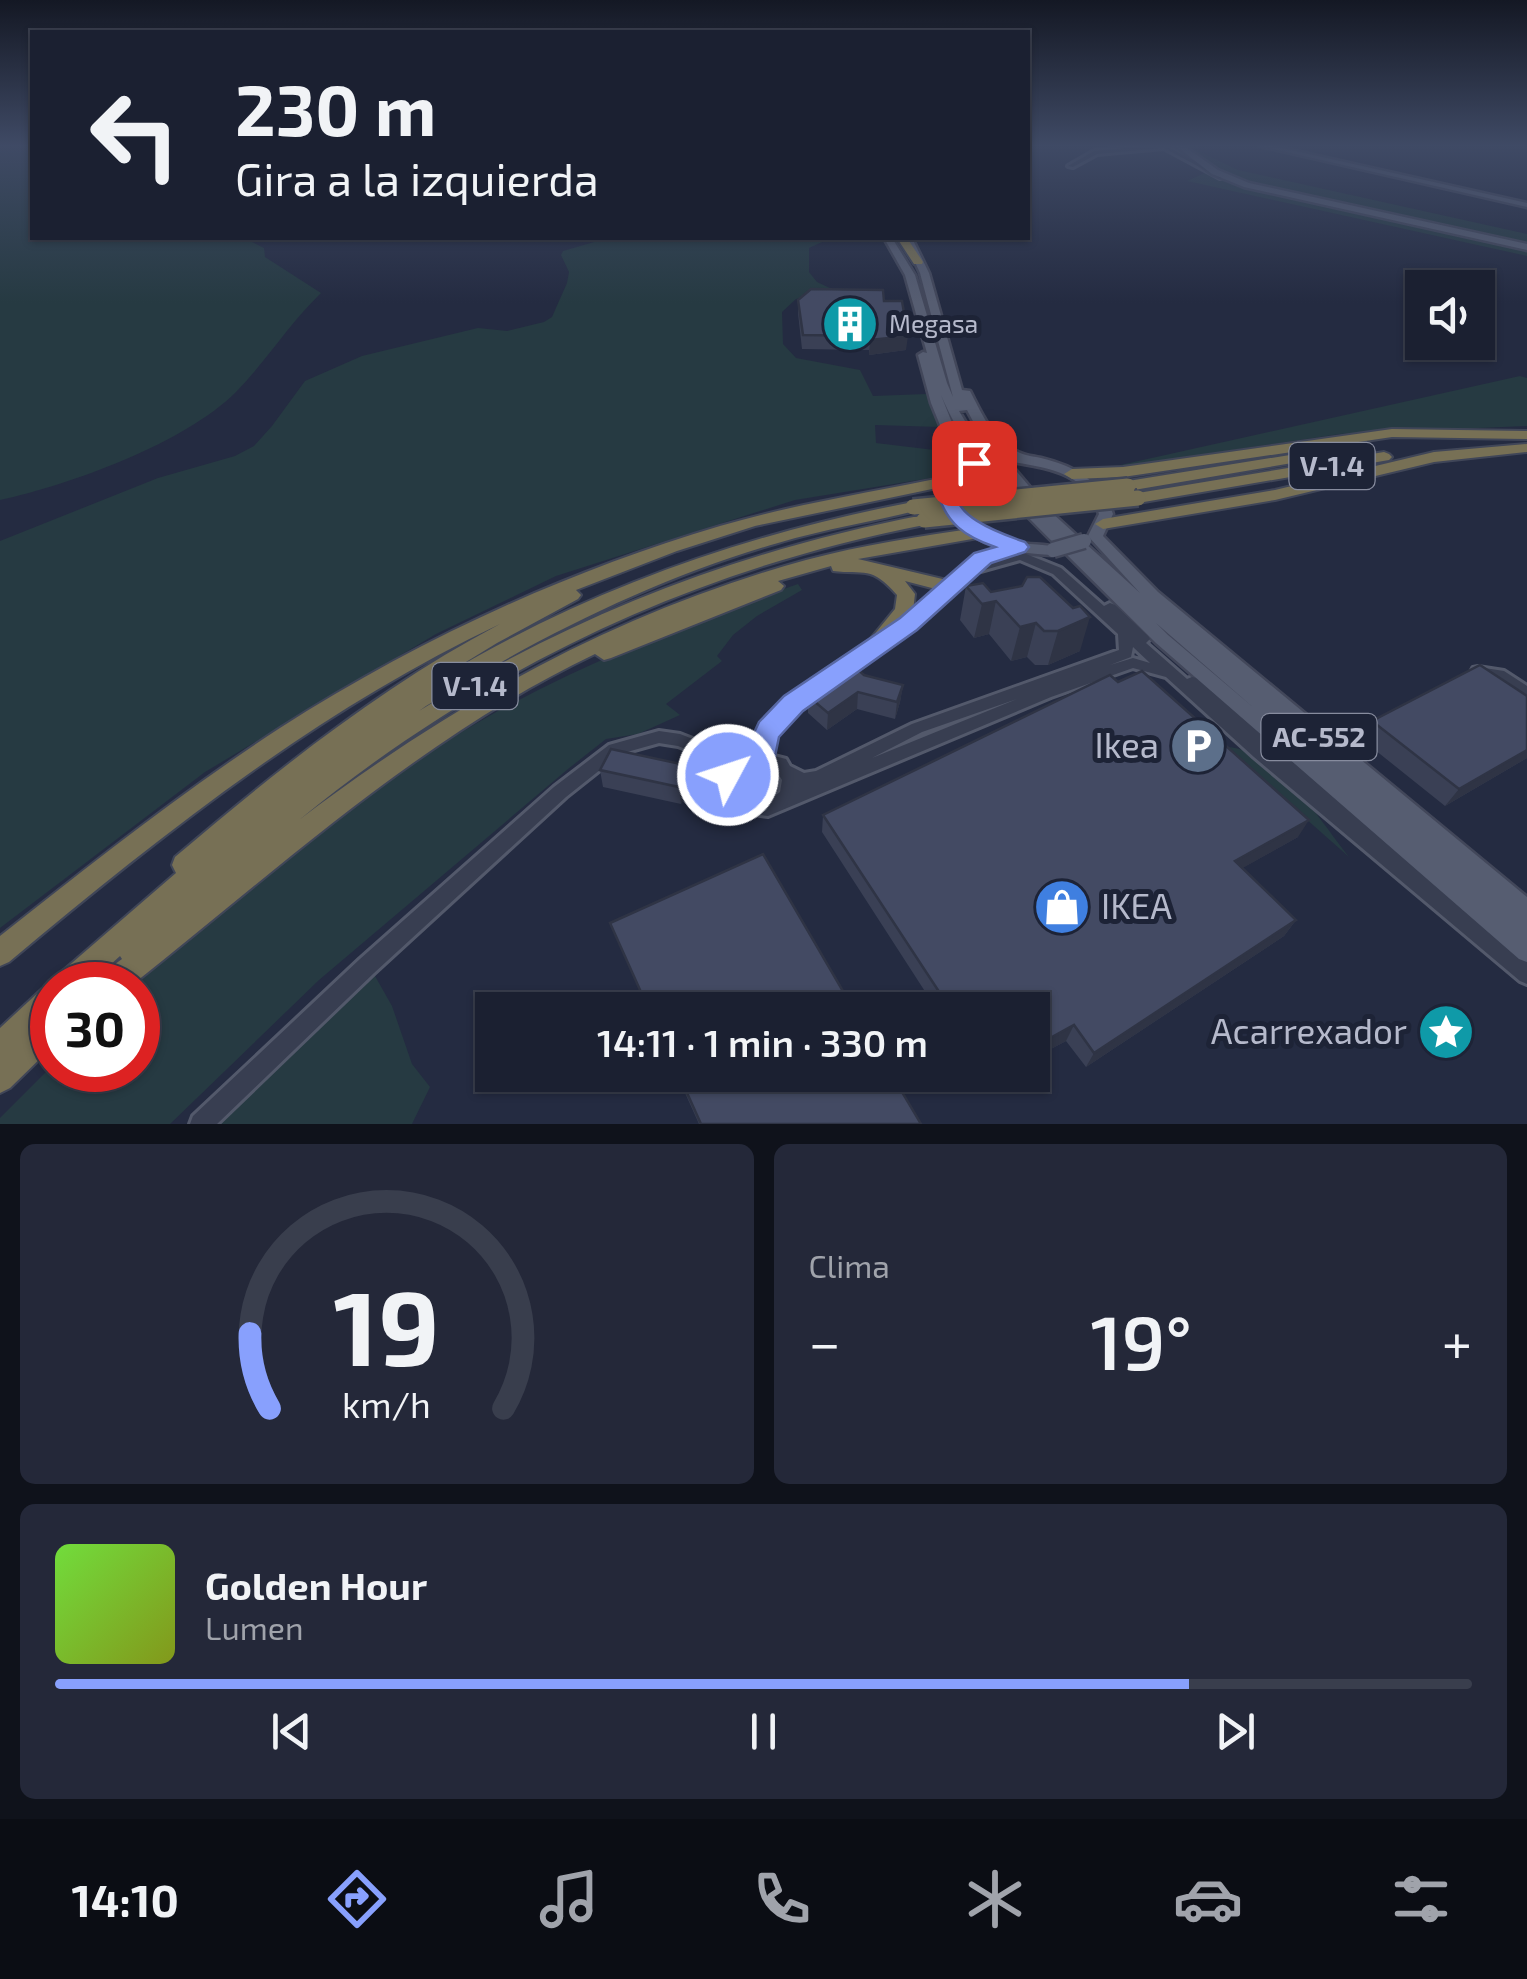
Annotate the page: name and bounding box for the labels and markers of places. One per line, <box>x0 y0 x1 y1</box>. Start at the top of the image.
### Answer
building icon: Megasa <box>820 294 880 354</box>
place label: Megasa <box>889 308 978 338</box>
pin <box>932 421 1017 506</box>
parking icon: Ikea <box>1168 716 1228 776</box>
place label: Ikea <box>1095 723 1159 765</box>
shop icon: IKEA <box>1032 877 1092 937</box>
place label: IKEA <box>1101 884 1172 926</box>
place icon: Acarrexador <box>1416 1002 1476 1062</box>
place label: Acarrexador <box>1211 1009 1407 1051</box>

